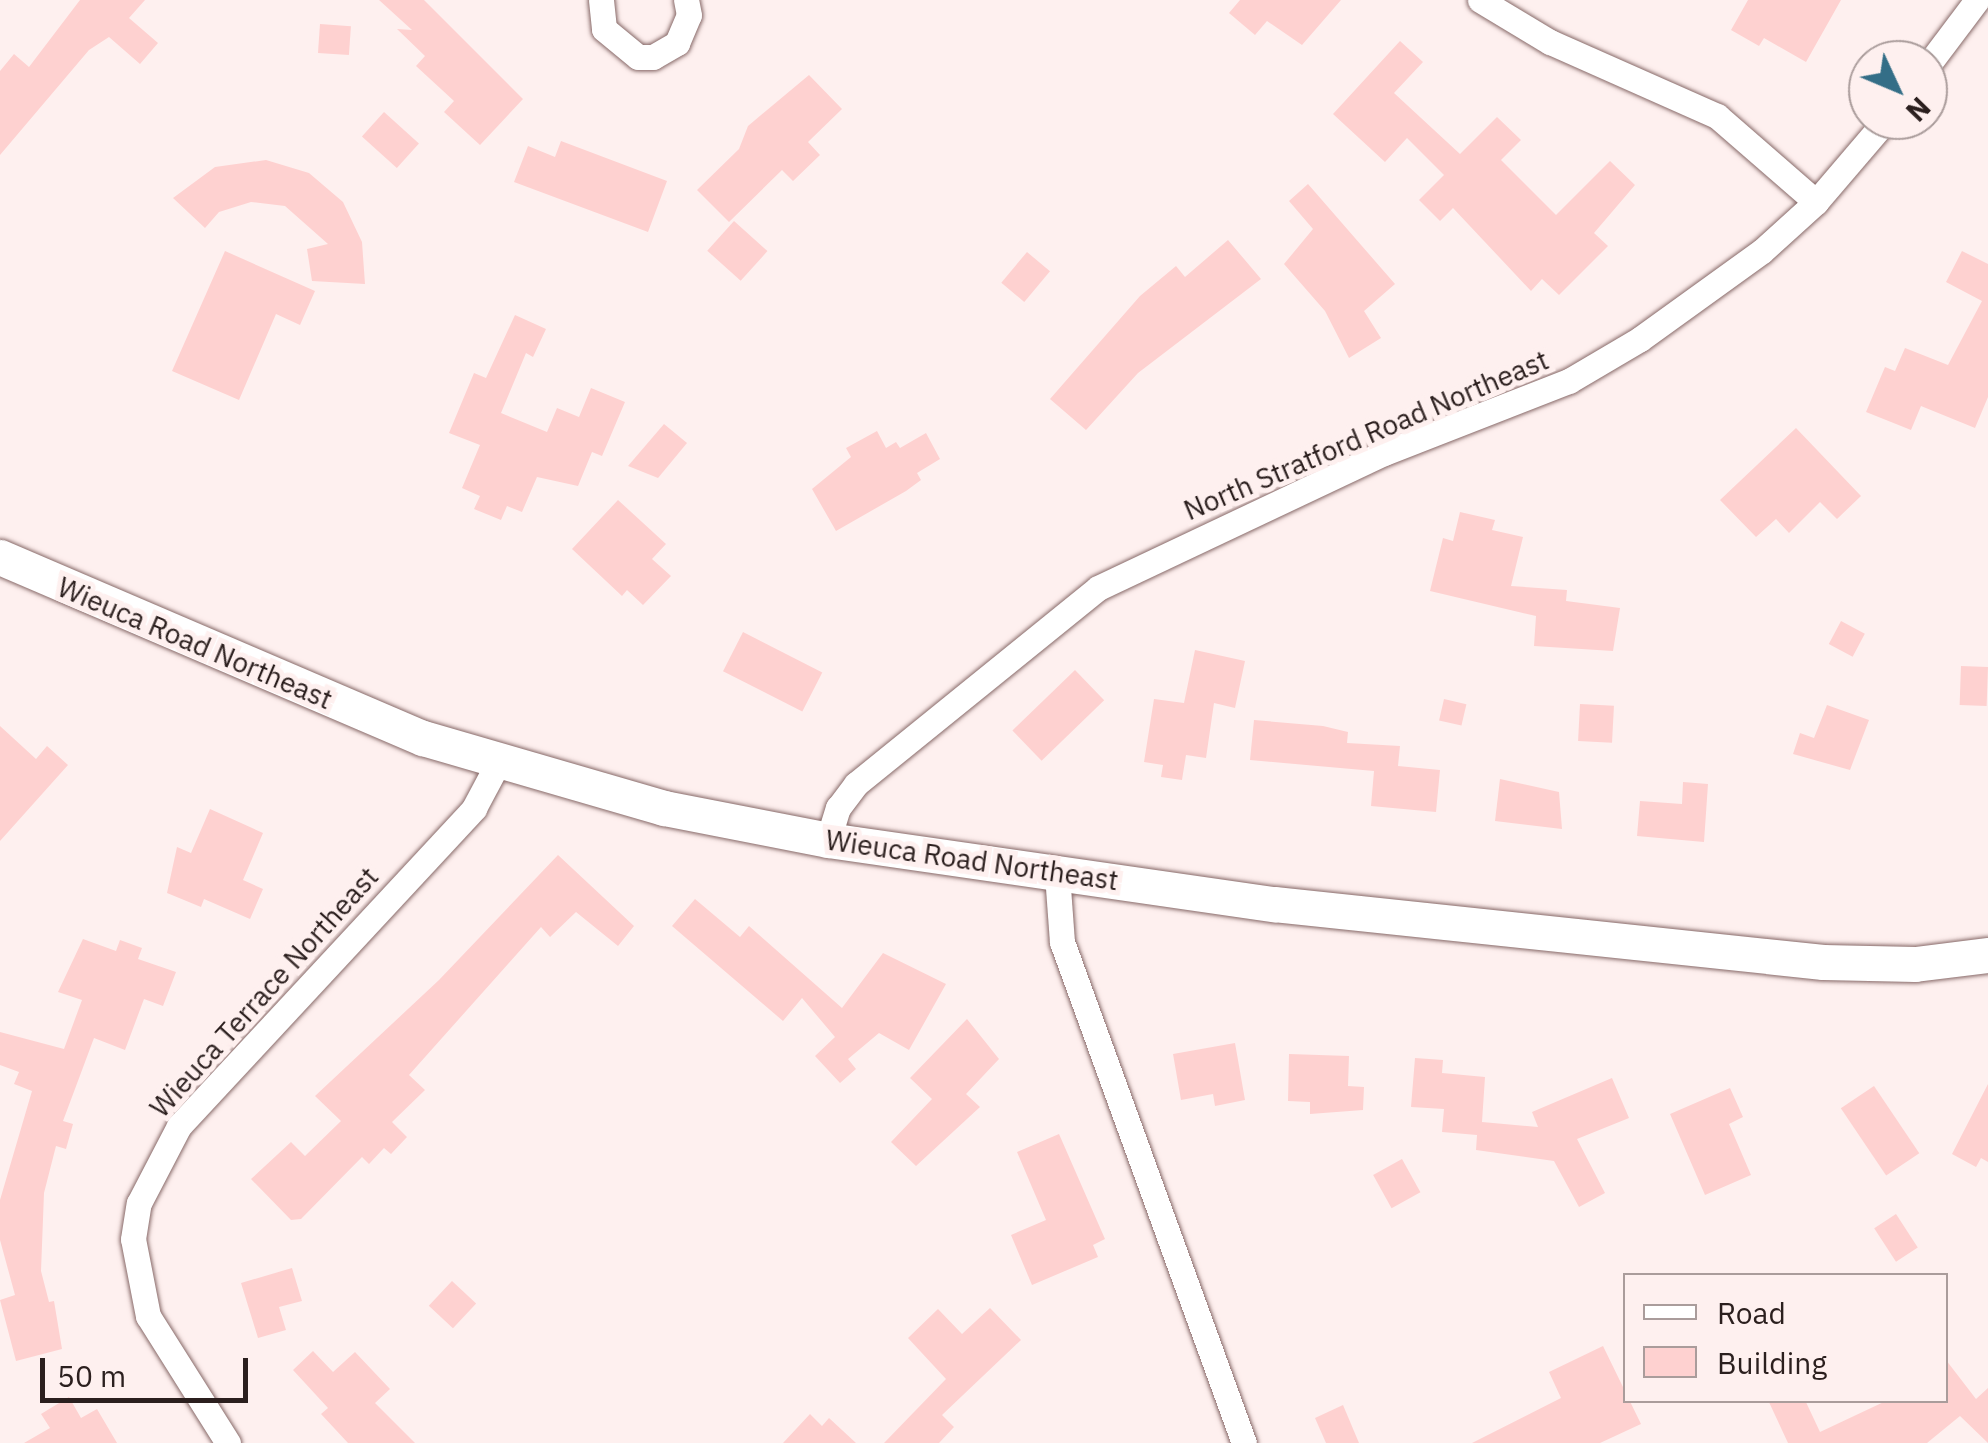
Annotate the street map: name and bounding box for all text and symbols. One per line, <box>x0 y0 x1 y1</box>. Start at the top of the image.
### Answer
north arrow <box>1848 40 1948 140</box>
text: N <box>1898 90 1939 130</box>
street label: North Stratford Road Northeast <box>1179 343 1553 527</box>
street label: Wieuca Road Northeast <box>53 570 337 716</box>
street label: Wieuca Road Northeast <box>824 823 1120 897</box>
street label: Wieuca Terrace Northeast <box>143 860 385 1124</box>
legend <box>1623 1273 1948 1403</box>
text: Road <box>1717 1293 1786 1332</box>
scale bar <box>45 1338 252 1400</box>
text: Building <box>1717 1343 1827 1382</box>
text: 50 m <box>57 1356 126 1395</box>

